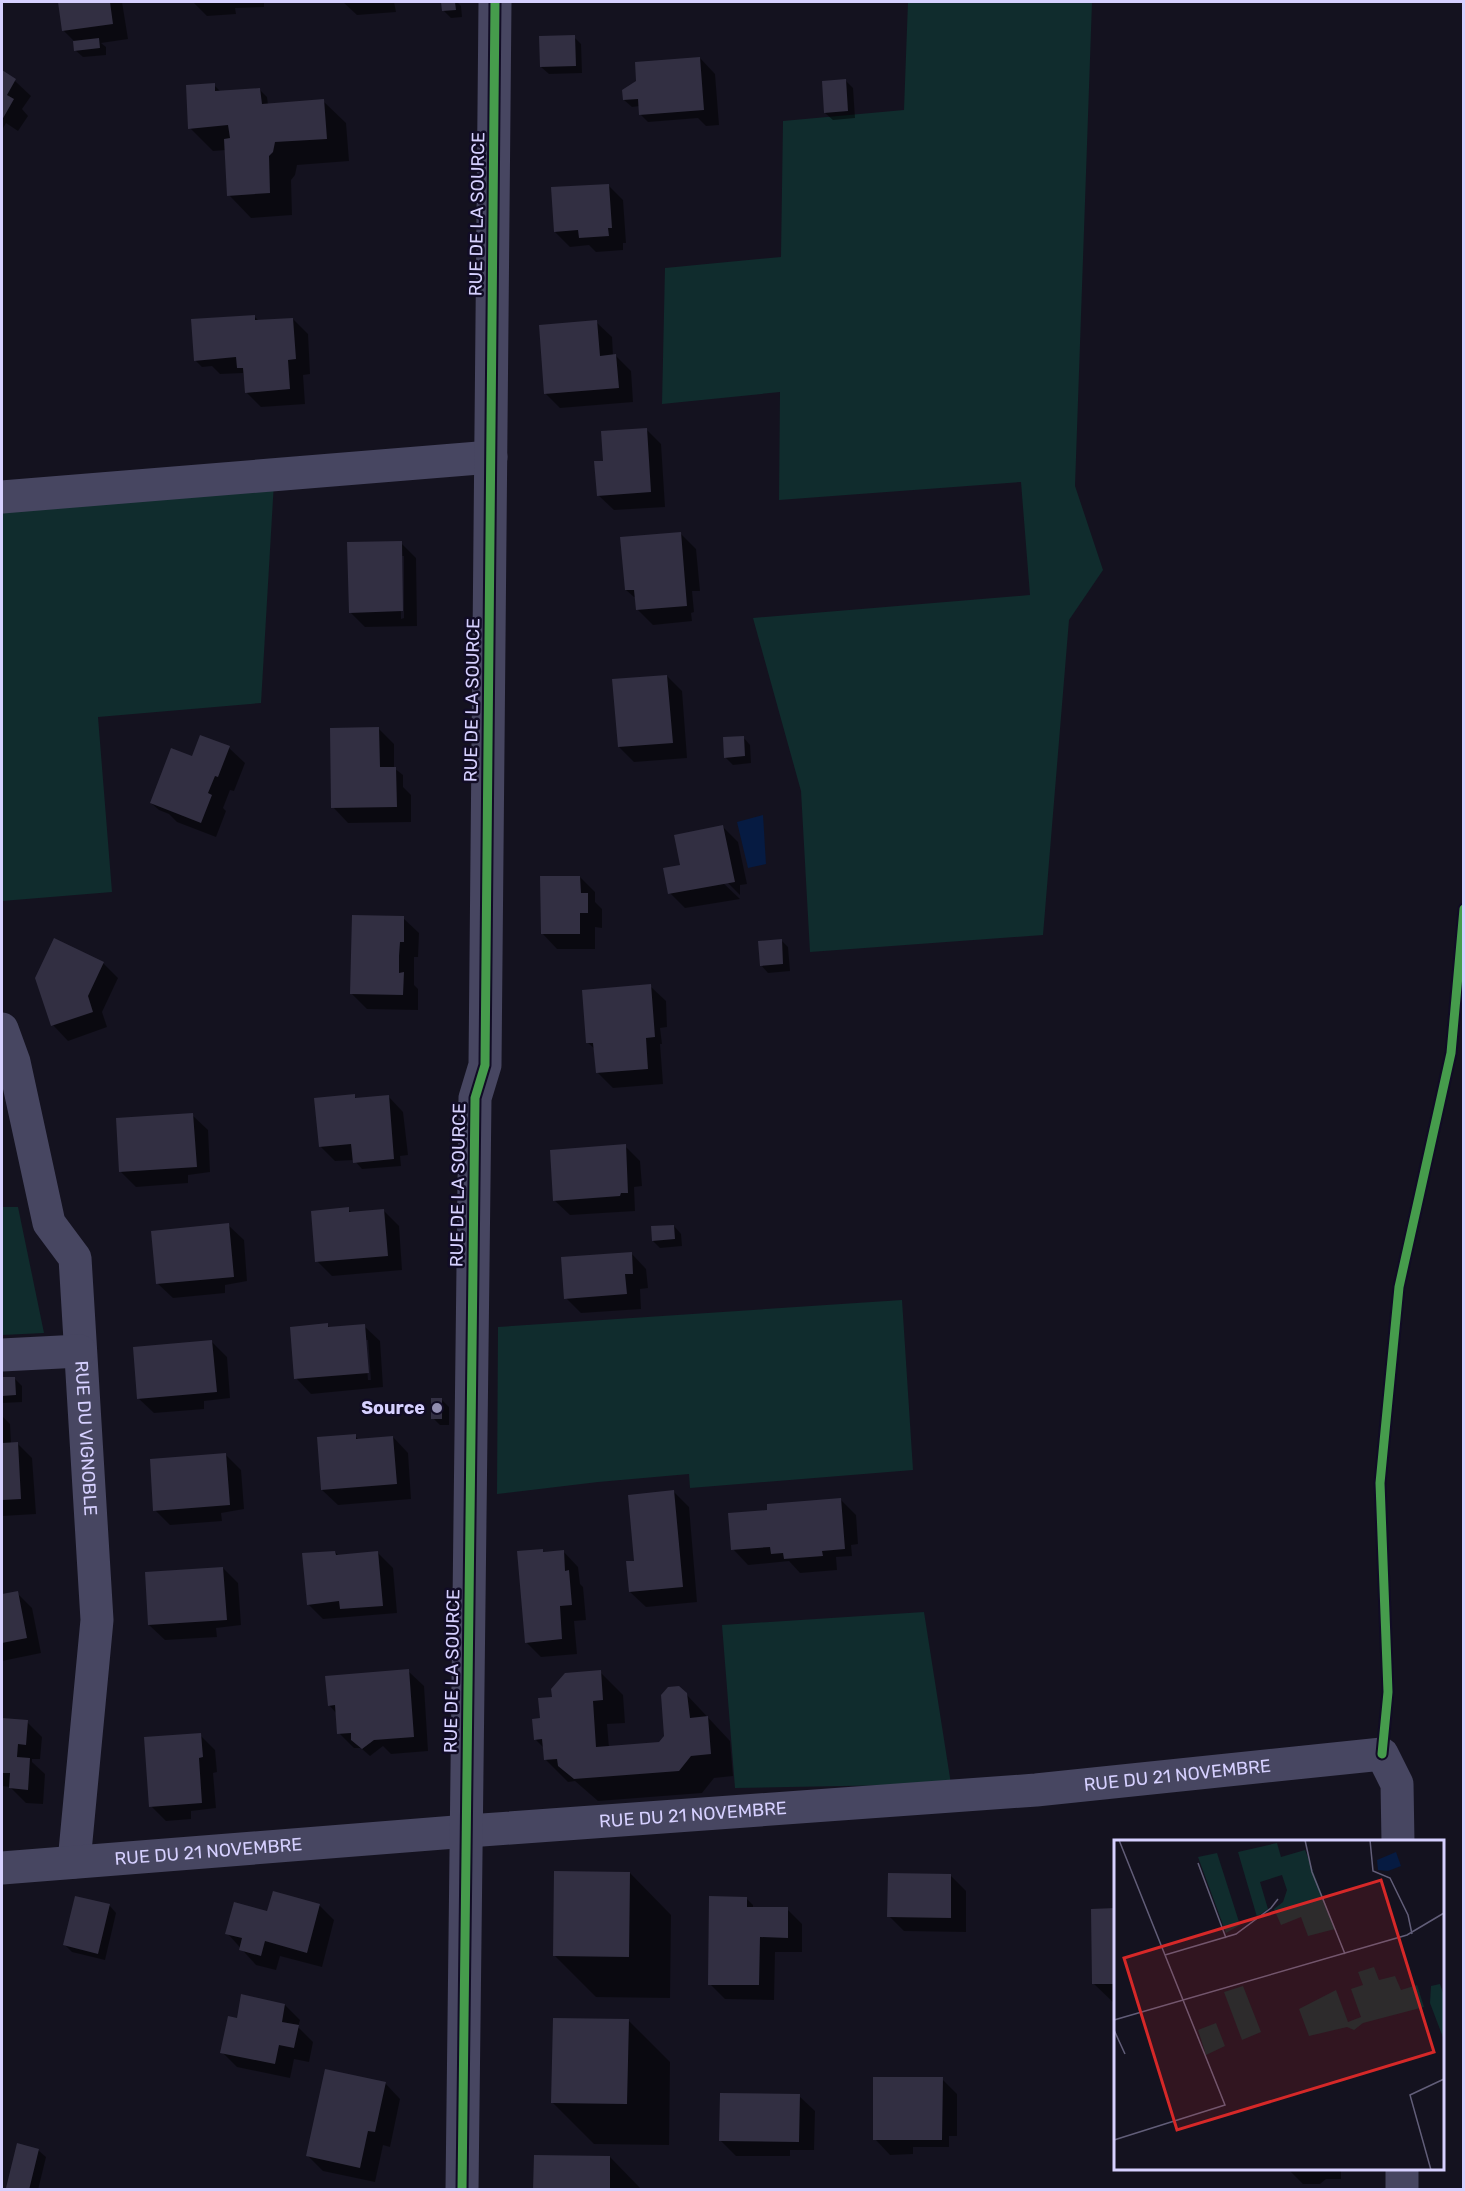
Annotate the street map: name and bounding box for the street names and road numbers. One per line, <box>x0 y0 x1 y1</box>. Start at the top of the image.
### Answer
street label: RUE DE LA SOURCE <box>465 132 489 296</box>
street label: RUE DE LA SOURCE <box>460 618 484 782</box>
street label: RUE DE LA SOURCE <box>446 1103 470 1267</box>
street label: RUE DU VIGNOBLE <box>70 1360 102 1516</box>
street label: RUE DE LA SOURCE <box>440 1589 464 1753</box>
street label: RUE DU 21 NOVEMBRE <box>1083 1755 1272 1796</box>
street label: RUE DU 21 NOVEMBRE <box>598 1797 788 1833</box>
street label: RUE DU 21 NOVEMBRE <box>114 1833 303 1870</box>

